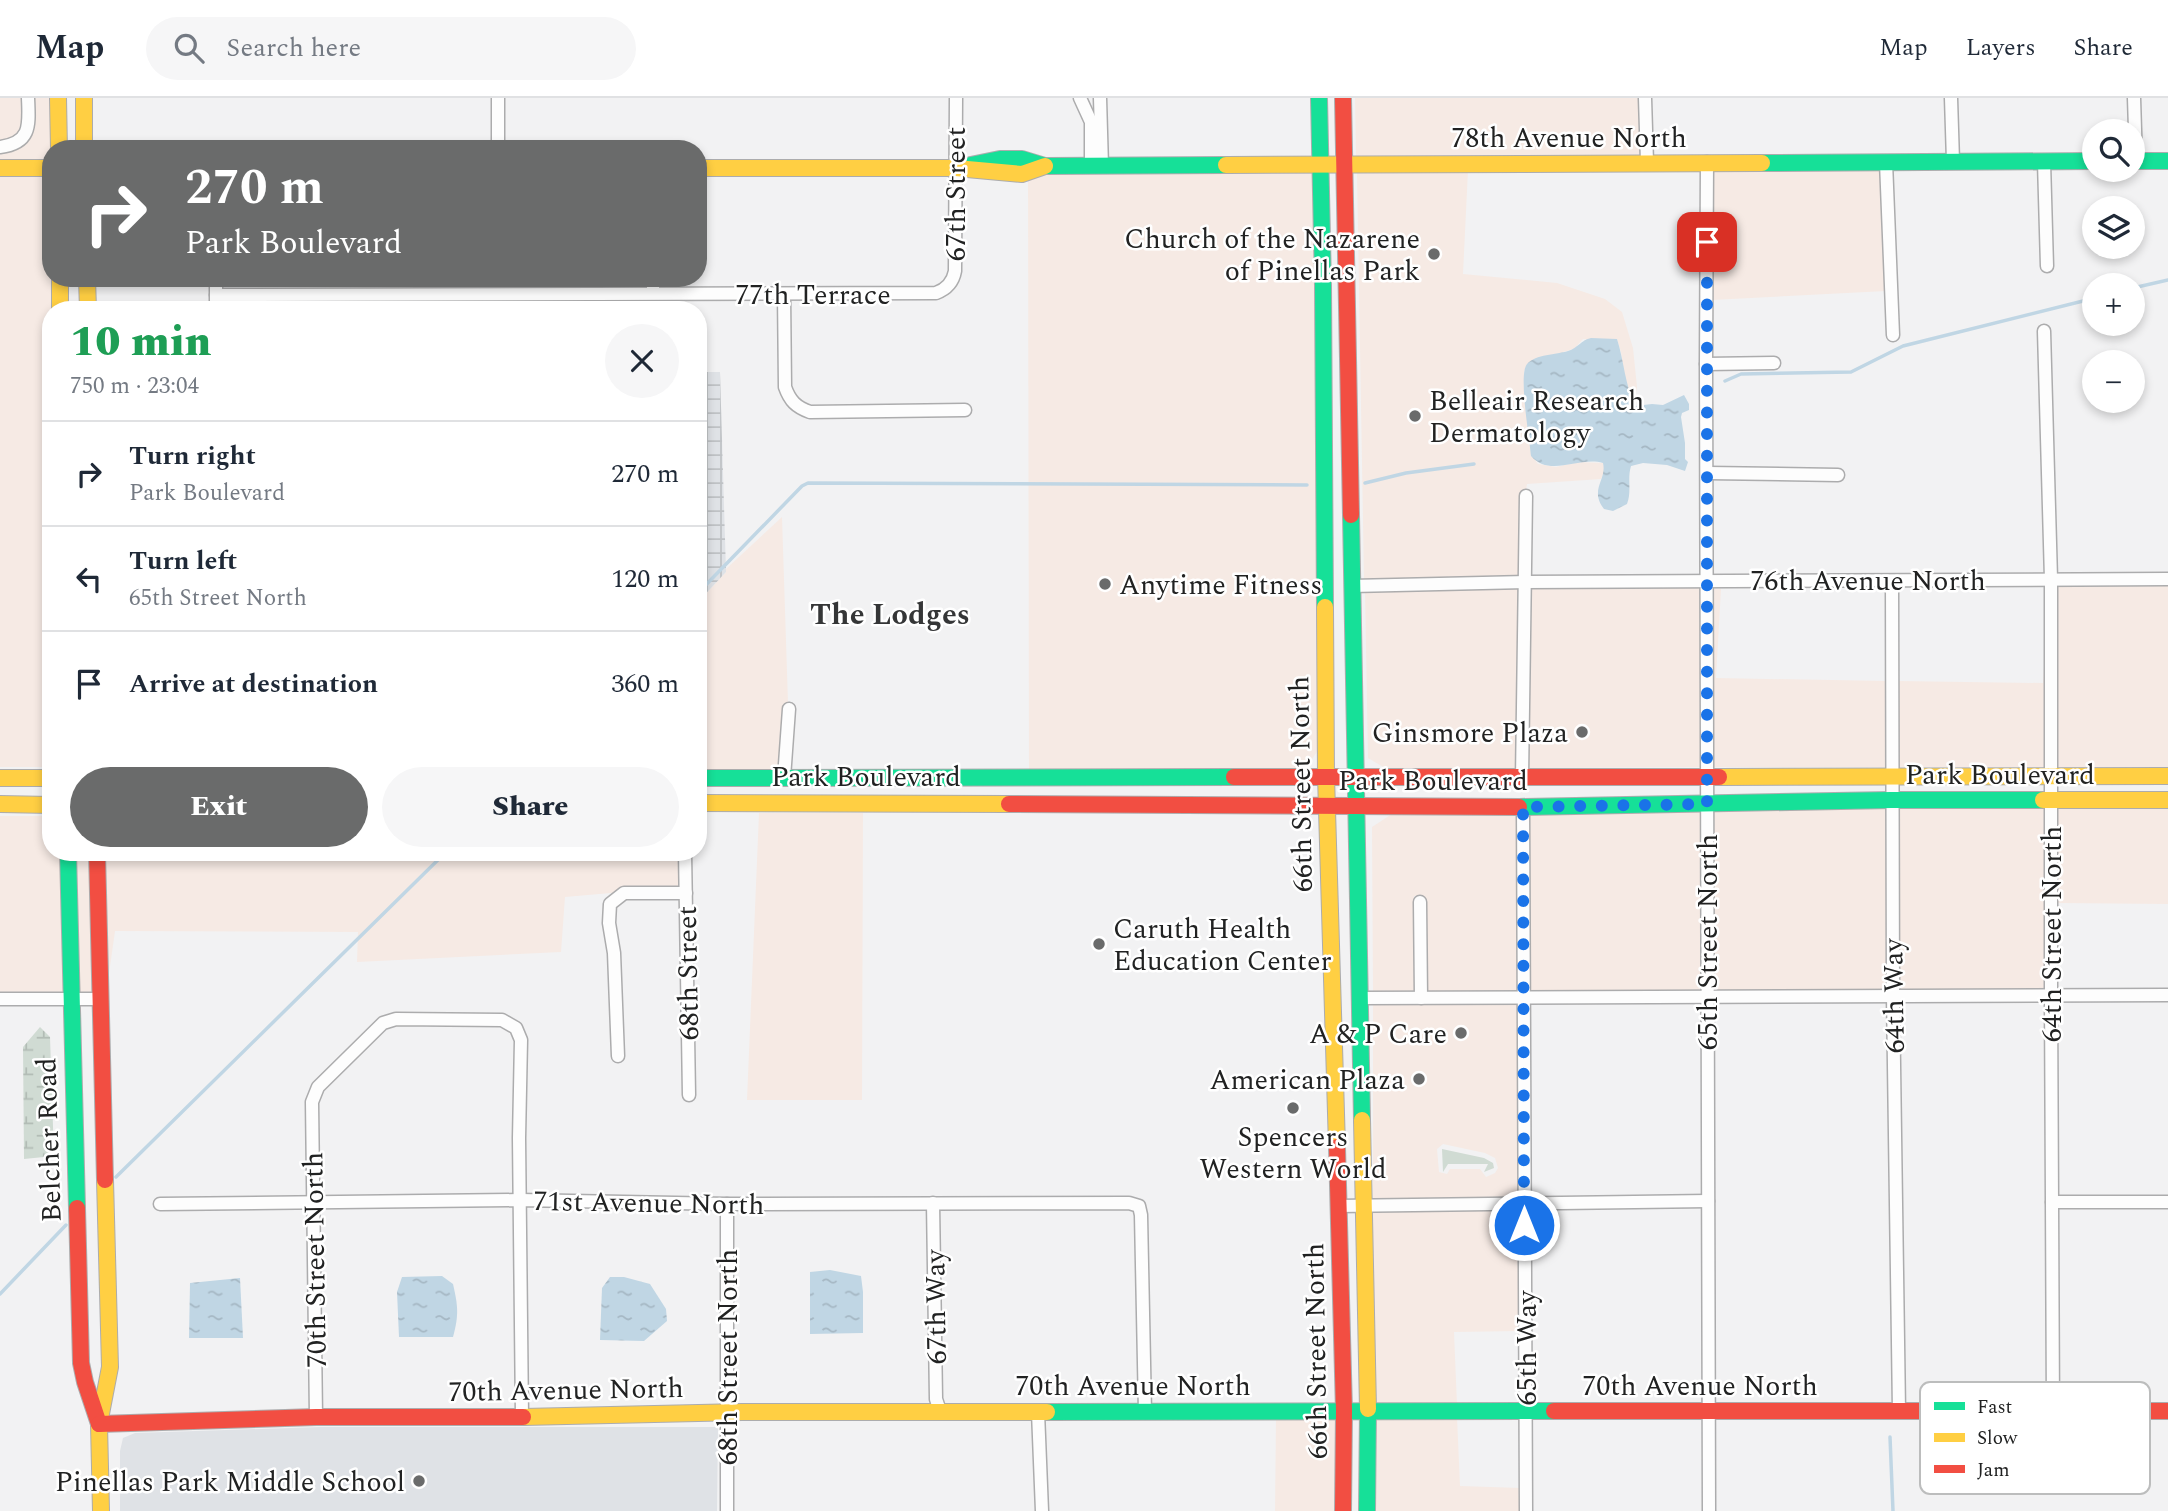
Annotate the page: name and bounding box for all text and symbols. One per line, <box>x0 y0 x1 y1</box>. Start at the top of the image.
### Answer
search box <box>146 17 636 80</box>
text: Map <box>35 23 104 73</box>
text: Search here <box>226 28 361 68</box>
icon: search <box>170 29 208 67</box>
text: Map <box>1879 30 1928 66</box>
text: Layers <box>1966 30 2036 66</box>
text: Share <box>2074 30 2133 66</box>
street label: 78th Avenue North <box>1451 117 1687 160</box>
map controls <box>2082 119 2145 413</box>
button: search <box>2082 119 2145 182</box>
street label: 67th Street <box>935 127 978 261</box>
text: 270 m <box>185 151 324 226</box>
icon: right <box>70 168 161 259</box>
button: layers <box>2082 196 2145 259</box>
pin <box>1677 212 1737 272</box>
place label: Church of the Nazarene of Pinellas Park <box>1124 218 1420 293</box>
text: Park Boulevard <box>185 219 402 268</box>
icon: arrive <box>1688 223 1726 261</box>
marker: Church of the Nazarene of Pinellas Park <box>1426 246 1442 262</box>
button: + <box>2082 273 2145 336</box>
street label: 77th Terrace <box>735 274 891 317</box>
text: 10 min <box>70 311 211 374</box>
button: close <box>605 324 679 398</box>
button: − <box>2082 350 2145 413</box>
text: 750 m · 23:04 <box>70 369 199 404</box>
place label: Belleair Research Dermatology <box>1429 380 1644 455</box>
marker: Belleair Research Dermatology <box>1407 408 1423 424</box>
text: Turn right <box>129 436 256 476</box>
text: 270 m <box>611 454 679 494</box>
icon: right <box>70 455 108 493</box>
text: Park Boulevard <box>129 476 285 511</box>
text: Turn left <box>129 541 237 581</box>
text: 120 m <box>611 559 679 599</box>
icon: left <box>70 560 108 598</box>
street label: 76th Avenue North <box>1750 560 1986 603</box>
place label: Anytime Fitness <box>1119 564 1322 607</box>
marker: Anytime Fitness <box>1097 576 1113 592</box>
text: 65th Street North <box>129 581 307 616</box>
district label: The Lodges <box>810 592 970 638</box>
text: Arrive at destination <box>129 664 378 704</box>
text: 360 m <box>611 664 679 704</box>
icon: arrive <box>70 665 108 703</box>
street label: 66th Street North <box>1278 675 1325 893</box>
place label: Ginsmore Plaza <box>1372 712 1568 755</box>
marker: Ginsmore Plaza <box>1574 724 1590 740</box>
street label: Park Boulevard <box>1905 754 2095 797</box>
street label: Park Boulevard <box>771 756 961 799</box>
street label: Park Boulevard <box>1338 760 1528 803</box>
button: Exit <box>70 767 368 847</box>
button: Share <box>382 767 679 847</box>
street label: 64th Street North <box>2031 826 2074 1042</box>
street label: 65th Street North <box>1687 834 1730 1050</box>
street label: 68th Street <box>666 905 711 1041</box>
place label: Caruth Health Education Center <box>1113 908 1332 983</box>
marker: Caruth Health Education Center <box>1091 936 1107 952</box>
street label: 64th Way <box>1872 936 1917 1054</box>
place label: A & P Care <box>1309 1013 1447 1056</box>
marker: A & P Care <box>1453 1025 1469 1041</box>
street label: Belcher Road <box>25 1057 74 1223</box>
place label: American Plaza <box>1209 1059 1405 1102</box>
marker: American Plaza <box>1411 1071 1427 1087</box>
marker: Spencers Western World <box>1285 1100 1301 1116</box>
place label: Spencers Western World <box>1199 1116 1387 1191</box>
street label: 70th Street North <box>292 1151 339 1369</box>
street label: 71st Avenue North <box>533 1180 765 1227</box>
position arrow <box>1487 1188 1561 1262</box>
street label: 66th Street North <box>1293 1242 1340 1460</box>
street label: 67th Way <box>914 1247 959 1365</box>
street label: 68th Street North <box>707 1249 750 1465</box>
street label: 65th Way <box>1506 1289 1549 1406</box>
street label: 70th Avenue North <box>1015 1365 1251 1408</box>
street label: 70th Avenue North <box>1582 1365 1818 1408</box>
street label: 70th Avenue North <box>448 1367 684 1414</box>
legend <box>1920 1382 2150 1494</box>
text: Fast <box>1977 1393 2013 1422</box>
text: Slow <box>1977 1424 2018 1453</box>
text: Jam <box>1977 1456 2009 1485</box>
place label: Pinellas Park Middle School <box>55 1461 405 1504</box>
marker: Pinellas Park Middle School <box>411 1473 427 1489</box>

